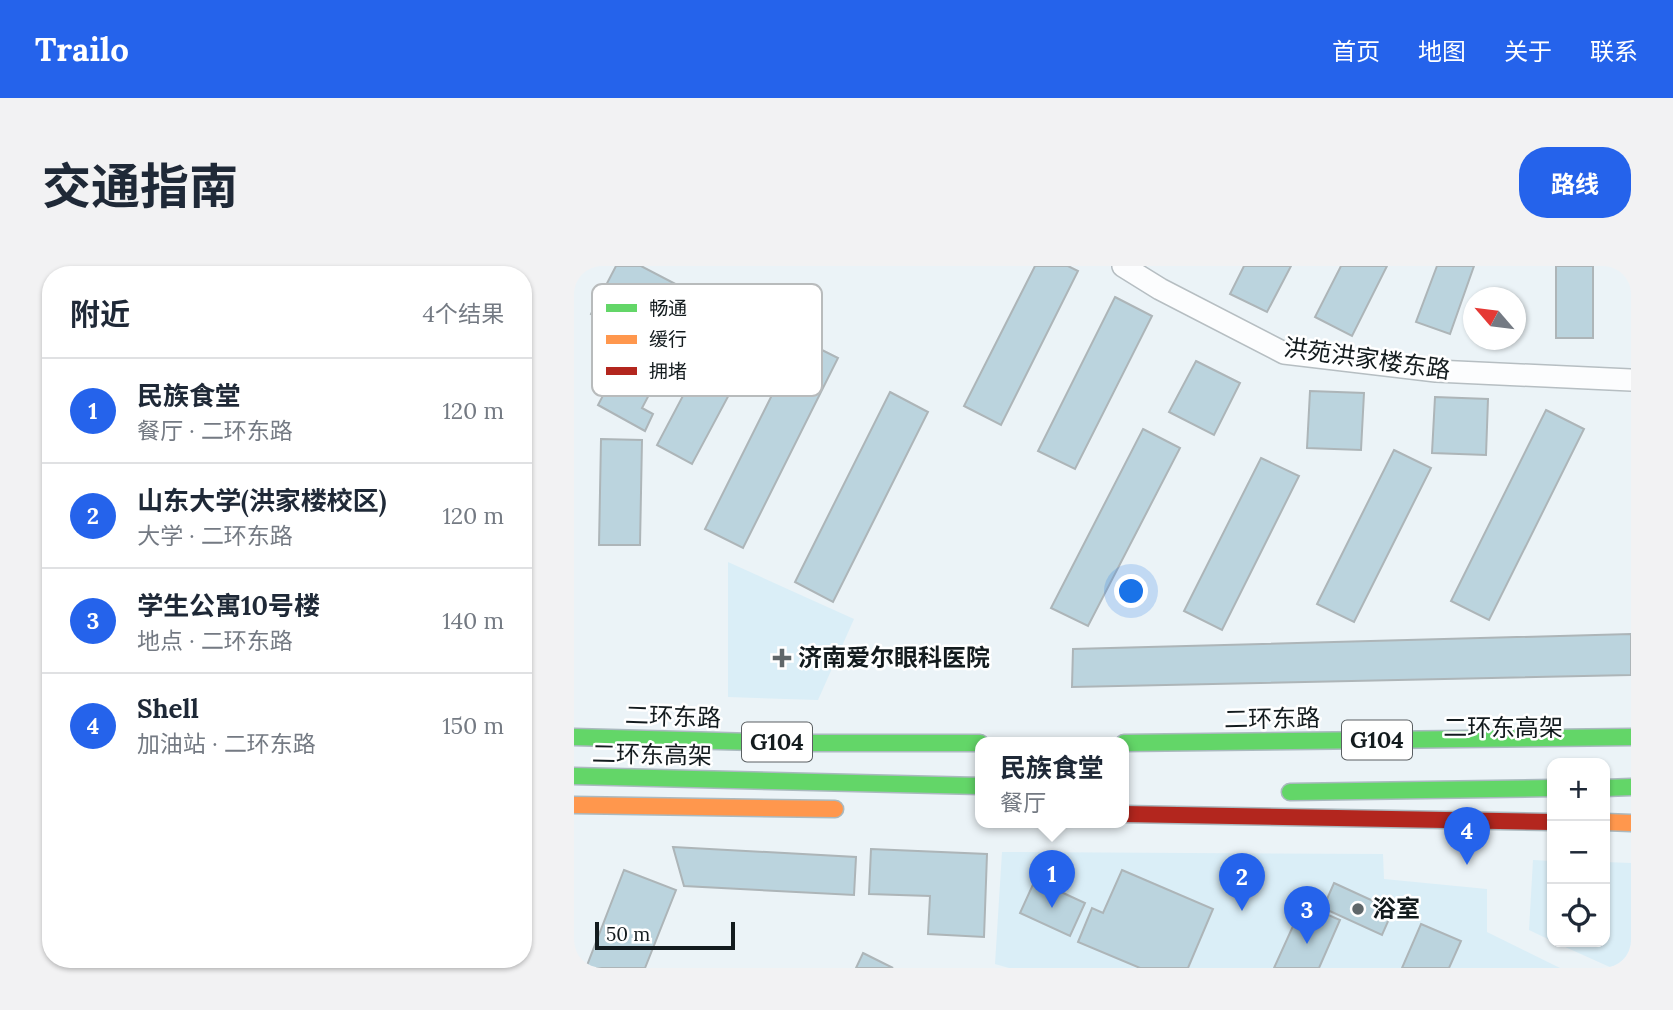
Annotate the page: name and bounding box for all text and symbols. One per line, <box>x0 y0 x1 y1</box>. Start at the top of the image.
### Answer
text: Trailo <box>35 28 129 70</box>
text: 首页 <box>1332 36 1380 67</box>
text: 地图 <box>1418 36 1466 67</box>
text: 关于 <box>1504 36 1552 67</box>
text: 联系 <box>1590 36 1638 67</box>
button: 路线 <box>1519 147 1631 218</box>
text: 交通指南 <box>42 155 238 217</box>
legend <box>592 284 822 396</box>
north arrow <box>1463 287 1526 350</box>
text: 附近 <box>70 295 130 333</box>
text: 畅通 <box>649 296 687 320</box>
text: 4个结果 <box>423 299 504 328</box>
text: 缓行 <box>649 327 687 351</box>
street label: 洪苑洪家楼东路 <box>1282 331 1452 386</box>
text: 拥堵 <box>649 359 687 383</box>
text: 民族食堂 <box>137 379 241 412</box>
text: 1 <box>88 396 98 425</box>
text: 120 m <box>442 396 504 425</box>
text: 餐厅 · 二环东路 <box>137 416 293 445</box>
text: 山东大学(洪家楼校区) <box>137 484 386 517</box>
text: 2 <box>87 501 99 530</box>
text: 120 m <box>442 501 504 530</box>
text: 大学 · 二环东路 <box>137 521 293 550</box>
your location <box>1114 574 1148 608</box>
text: 学生公寓10号楼 <box>137 589 320 622</box>
text: 3 <box>87 606 99 635</box>
text: 140 m <box>442 606 504 635</box>
text: 地点 · 二环东路 <box>137 626 293 655</box>
place label: 济南爱尔眼科医院 <box>798 642 990 673</box>
marker: 济南爱尔眼科医院 <box>772 648 792 668</box>
text: Shell <box>137 692 199 725</box>
street label: 二环东路 <box>625 699 722 734</box>
street label: 二环东路 <box>1224 702 1320 735</box>
text: 4 <box>87 711 99 740</box>
text: 150 m <box>442 711 504 740</box>
street label: 二环东高架 <box>1443 712 1563 743</box>
road number: G104 <box>1342 720 1412 760</box>
road number: G104 <box>742 722 812 762</box>
text: 加油站 · 二环东路 <box>137 729 316 758</box>
popup <box>975 737 1129 828</box>
street label: 二环东高架 <box>592 738 712 771</box>
text: 民族食堂 <box>1000 751 1104 784</box>
map controls <box>1547 758 1610 947</box>
button: + <box>1547 758 1610 821</box>
text: 餐厅 <box>1000 788 1046 817</box>
pin: 4 <box>1444 807 1490 865</box>
button: − <box>1547 821 1610 884</box>
pin: 1 <box>1029 850 1075 908</box>
pin: 2 <box>1219 853 1265 911</box>
button: locate <box>1547 884 1610 947</box>
pin: 3 <box>1284 886 1330 944</box>
place label: 浴室 <box>1372 893 1420 924</box>
marker: 浴室 <box>1350 901 1366 917</box>
scale bar <box>595 919 735 951</box>
text: 50 m <box>606 922 650 946</box>

